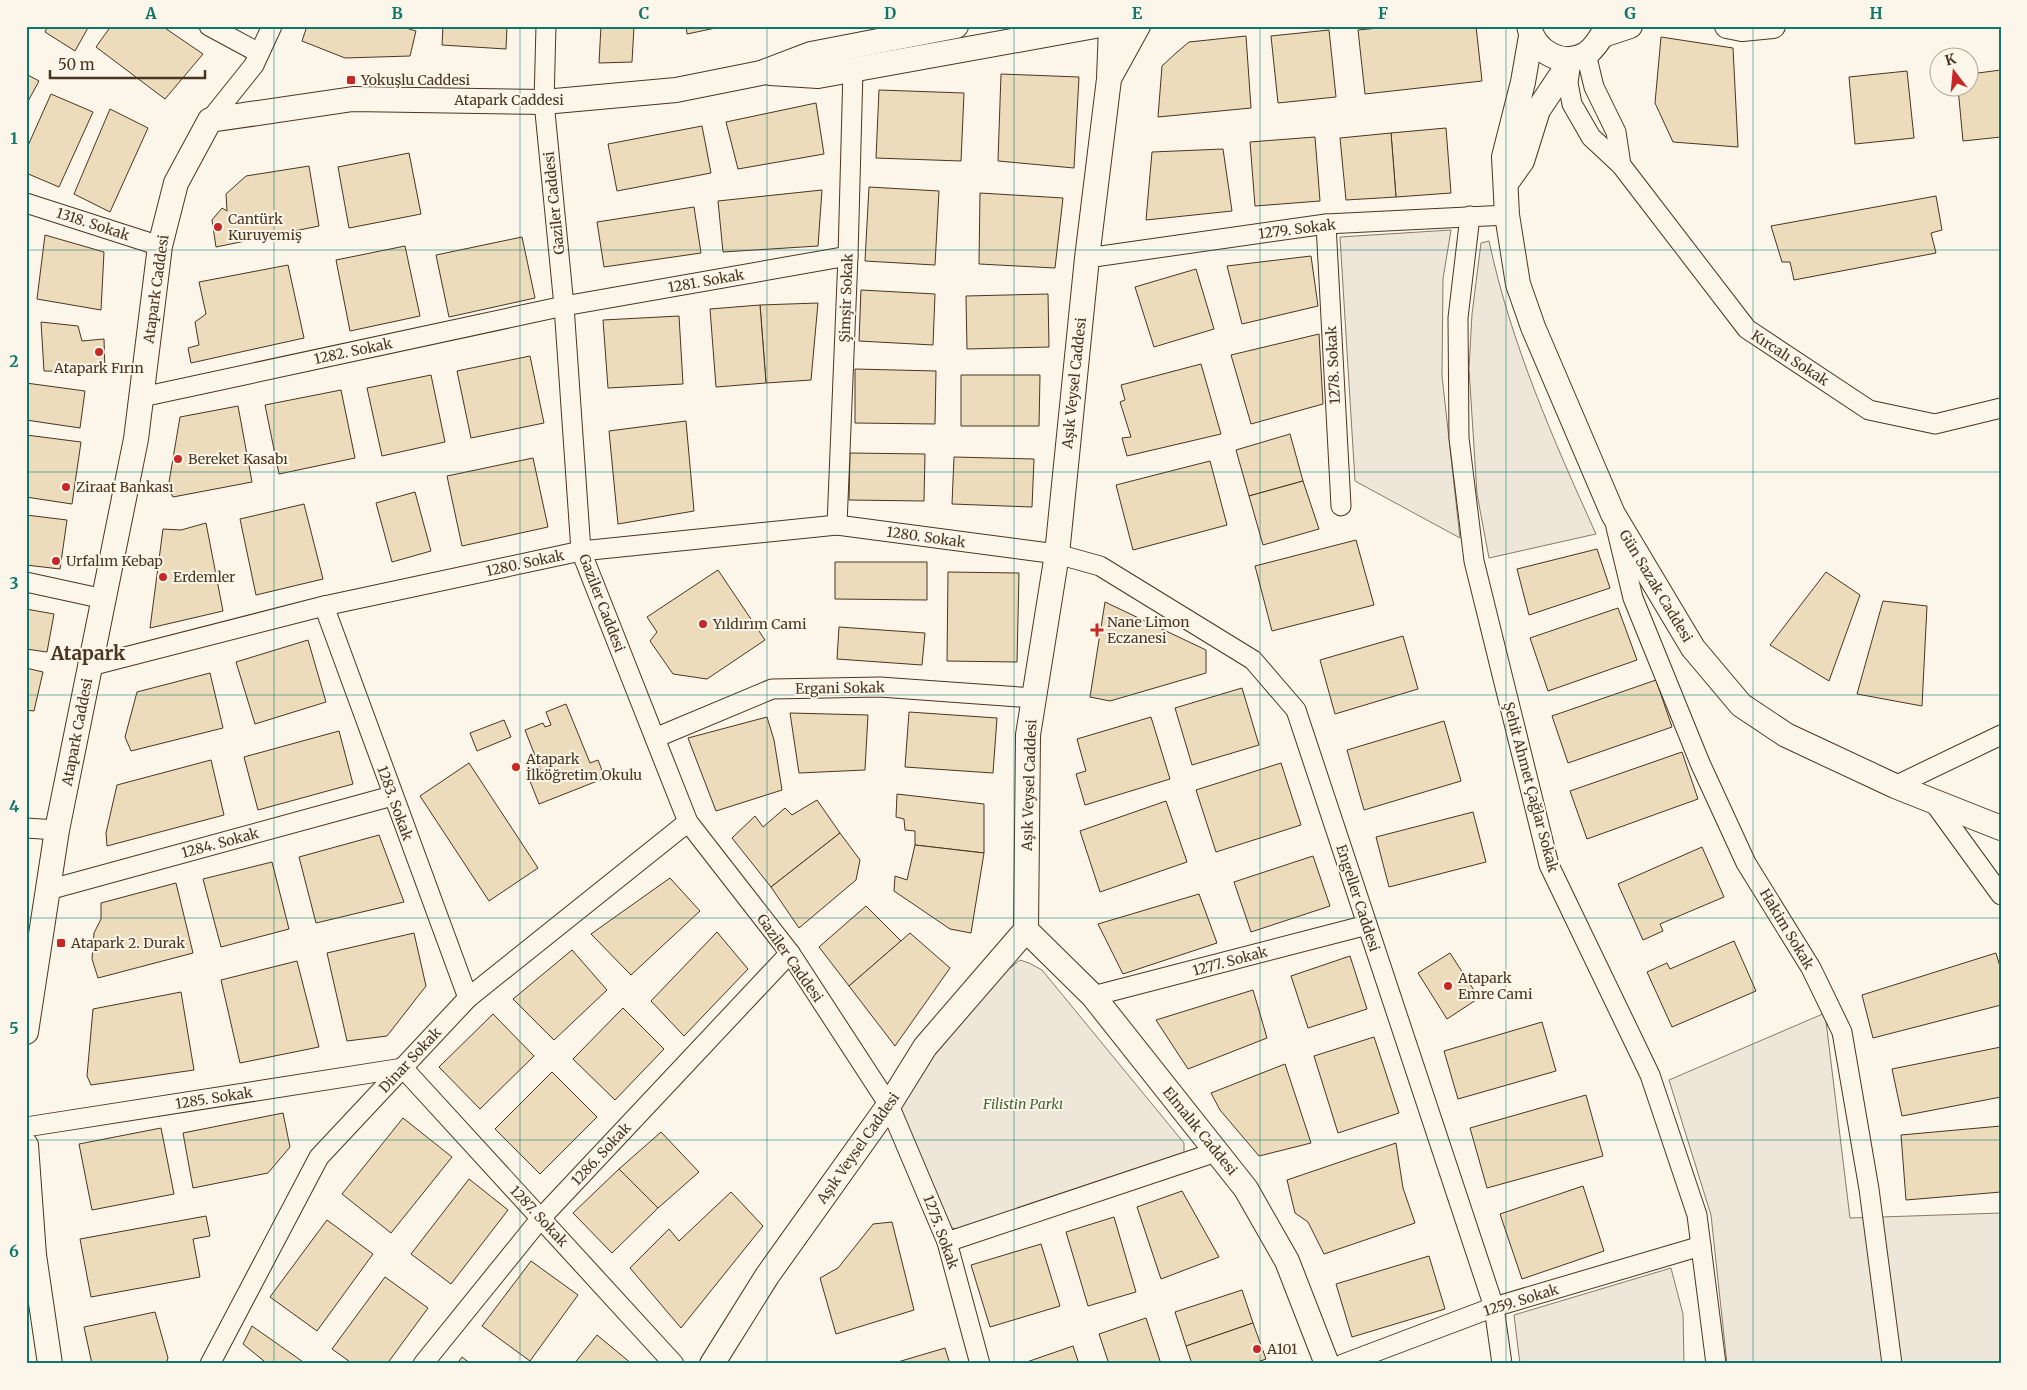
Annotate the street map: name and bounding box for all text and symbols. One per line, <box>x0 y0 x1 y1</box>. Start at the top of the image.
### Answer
text: A <box>144 3 157 23</box>
text: B <box>391 3 403 23</box>
text: C <box>639 3 649 23</box>
text: D <box>884 3 896 23</box>
text: E <box>1132 3 1143 23</box>
text: F <box>1378 3 1388 23</box>
text: G <box>1624 3 1636 23</box>
text: H <box>1869 3 1883 23</box>
scale bar <box>50 48 205 80</box>
north arrow <box>1930 48 1980 98</box>
text: K <box>1943 49 1958 70</box>
text: 50 m <box>58 55 95 74</box>
place label: Yokuşlu Caddesi <box>360 71 471 89</box>
marker: Yokuşlu Caddesi <box>345 74 357 86</box>
street label: Atapark Caddesi <box>453 91 564 109</box>
text: 1 <box>10 128 18 148</box>
street label: Gaziler Caddesi <box>540 150 568 255</box>
street label: 1318. Sokak <box>54 204 132 244</box>
place label: Cantürk Kuruyemiş <box>228 210 302 244</box>
street label: 1279. Sokak <box>1257 215 1337 243</box>
marker: Cantürk Kuruyemiş <box>212 221 224 233</box>
street label: Atapark Caddesi <box>139 233 173 345</box>
street label: Şimşir Sokak <box>835 253 857 343</box>
street label: 1281. Sokak <box>666 265 746 297</box>
street label: Aşık Veysel Caddesi <box>1058 316 1090 450</box>
street label: 1278. Sokak <box>1322 325 1344 405</box>
street label: Kırcalı Sokak <box>1748 326 1832 390</box>
street label: 1282. Sokak <box>312 334 394 368</box>
marker: Atapark Fırın <box>93 346 105 358</box>
text: 2 <box>9 351 19 371</box>
place label: Atapark Fırın <box>53 359 144 377</box>
place label: Bereket Kasabı <box>188 450 288 468</box>
marker: Bereket Kasabı <box>172 453 184 465</box>
place label: Ziraat Bankası <box>76 478 174 496</box>
marker: Ziraat Bankası <box>60 481 72 493</box>
street label: 1280. Sokak <box>885 523 967 551</box>
street label: Gün Sazak Caddesi <box>1615 527 1697 646</box>
street label: 1280. Sokak <box>484 546 566 580</box>
street label: Gaziler Caddesi <box>575 551 629 655</box>
place label: Urfalım Kebap <box>66 552 163 570</box>
marker: Urfalım Kebap <box>50 555 62 567</box>
place label: Erdemler <box>173 568 235 586</box>
marker: Erdemler <box>157 571 169 583</box>
text: 3 <box>9 573 19 593</box>
place label: Nane Limon Eczanesi <box>1107 613 1189 647</box>
place label: Yıldırım Cami <box>712 615 807 633</box>
marker: Yıldırım Cami <box>697 618 709 630</box>
marker: Nane Limon Eczanesi <box>1091 624 1103 636</box>
district label: Atapark <box>50 641 126 665</box>
street label: Atapark Caddesi <box>58 676 96 788</box>
street label: Ergani Sokak <box>795 678 885 698</box>
street label: Şehit Ahmet Çağlar Sokak <box>1500 700 1562 874</box>
street label: Aşık Veysel Caddesi <box>1018 718 1040 852</box>
place label: Atapark İlköğretim Okulu <box>525 750 642 784</box>
marker: Atapark İlköğretim Okulu <box>510 761 522 773</box>
street label: 1283. Sokak <box>373 763 417 843</box>
text: 4 <box>9 796 19 816</box>
street label: 1284. Sokak <box>179 824 261 862</box>
street label: Engeller Caddesi <box>1332 842 1384 954</box>
street label: Hakim Sokak <box>1756 885 1818 973</box>
street label: Gaziler Caddesi <box>753 910 827 1006</box>
place label: Atapark 2. Durak <box>70 934 185 952</box>
marker: Atapark 2. Durak <box>55 937 67 949</box>
street label: 1277. Sokak <box>1191 942 1270 980</box>
place label: Atapark Emre Cami <box>1457 969 1533 1003</box>
marker: Atapark Emre Cami <box>1442 980 1454 992</box>
text: 5 <box>9 1018 19 1038</box>
street label: Dinar Sokak <box>375 1023 445 1097</box>
street label: 1285. Sokak <box>174 1083 254 1113</box>
street label: Elmalık Caddesi <box>1159 1083 1241 1179</box>
street label: Aşık Veysel Caddesi <box>812 1089 903 1208</box>
park label: Filistin Parkı <box>982 1095 1063 1113</box>
street label: 1286. Sokak <box>567 1119 635 1189</box>
street label: 1287. Sokak <box>506 1182 572 1250</box>
street label: 1275. Sokak <box>919 1192 963 1272</box>
text: 6 <box>9 1241 19 1261</box>
street label: 1259. Sokak <box>1481 1280 1561 1320</box>
place label: A101 <box>1266 1340 1297 1358</box>
marker: A101 <box>1251 1343 1263 1355</box>

